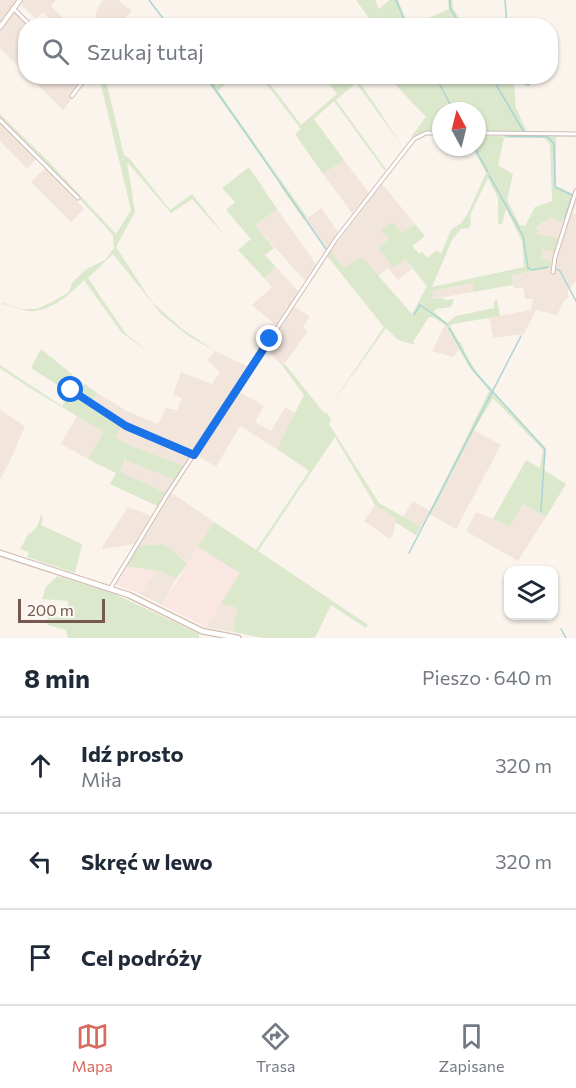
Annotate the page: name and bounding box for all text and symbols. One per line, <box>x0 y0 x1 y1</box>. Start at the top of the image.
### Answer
search box <box>18 18 558 84</box>
icon: search <box>39 35 72 68</box>
text: Szukaj tutaj <box>87 38 204 65</box>
north arrow <box>432 102 486 156</box>
route end <box>256 325 282 351</box>
route start <box>57 376 83 402</box>
map controls <box>504 566 558 620</box>
button: layers <box>504 566 558 620</box>
scale bar <box>18 596 105 624</box>
text: 200 m <box>27 600 74 619</box>
text: 8 min <box>24 662 90 693</box>
text: Pieszo · 640 m <box>422 665 552 689</box>
text: Idź prosto <box>81 740 184 767</box>
icon: ahead <box>24 749 57 782</box>
text: 320 m <box>495 753 552 777</box>
text: Miła <box>81 767 122 791</box>
icon: left <box>24 845 57 878</box>
text: Skręć w lewo <box>81 848 213 875</box>
text: 320 m <box>495 849 552 873</box>
icon: arrive <box>24 941 57 974</box>
text: Cel podróży <box>81 944 202 971</box>
tab: Mapa <box>72 1020 113 1075</box>
tab: Trasa <box>256 1020 295 1075</box>
tab: Zapisane <box>438 1020 504 1075</box>

